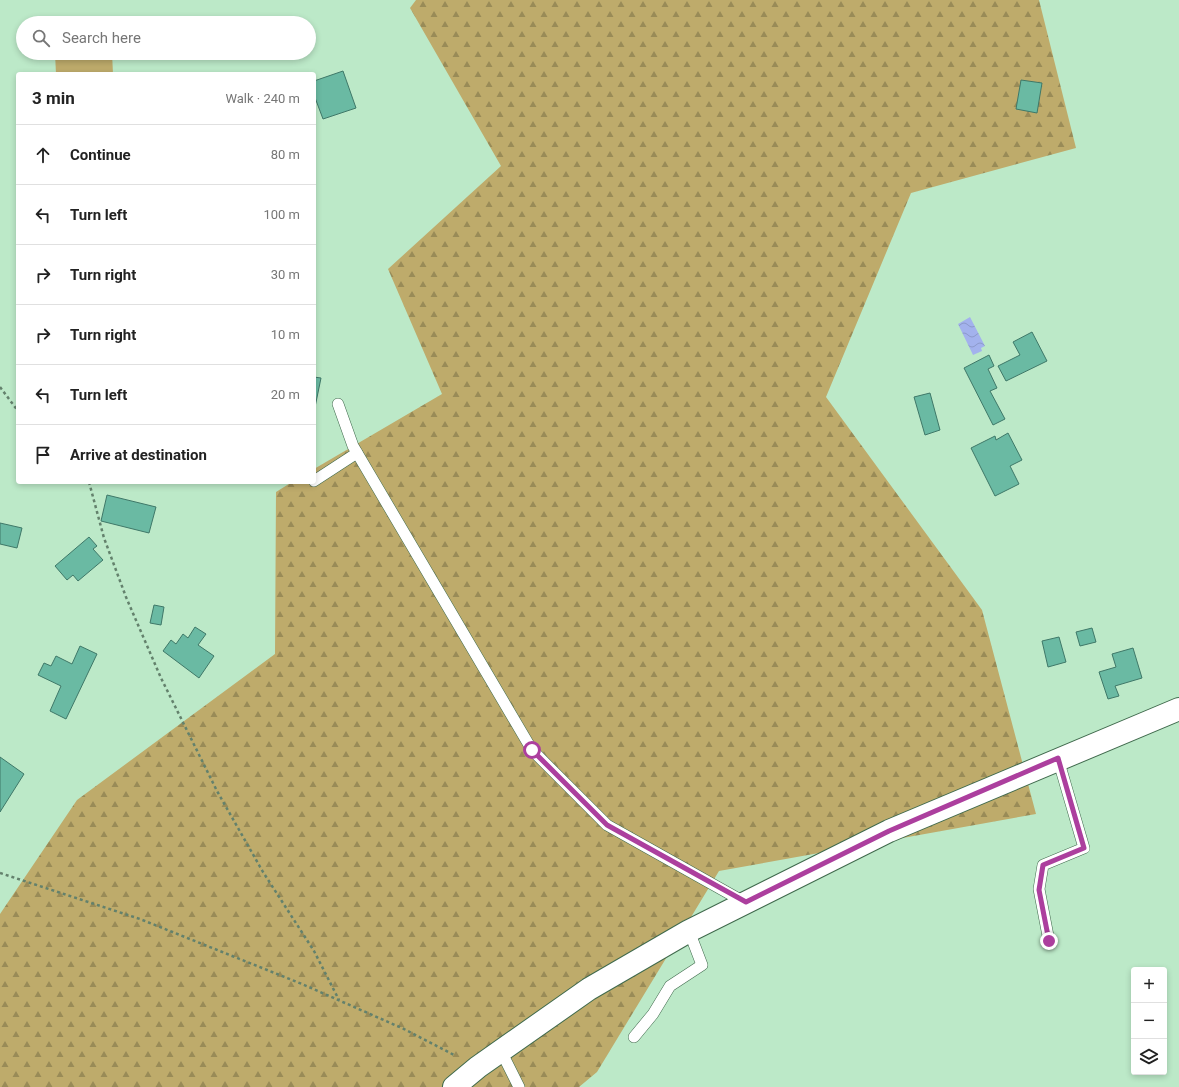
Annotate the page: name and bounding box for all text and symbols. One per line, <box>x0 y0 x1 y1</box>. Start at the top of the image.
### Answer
search box <box>16 16 316 60</box>
icon: search <box>30 27 52 49</box>
text: Search here <box>62 29 141 47</box>
text: 3 min <box>32 88 75 108</box>
text: Walk · 240 m <box>225 91 300 106</box>
icon: ahead <box>32 144 54 166</box>
text: Continue <box>70 146 131 164</box>
text: 80 m <box>271 147 300 162</box>
icon: left <box>32 204 54 226</box>
text: Turn left <box>70 206 127 224</box>
text: 100 m <box>263 207 300 222</box>
icon: right <box>32 264 54 286</box>
text: Turn right <box>70 266 136 284</box>
text: 30 m <box>271 267 300 282</box>
icon: right <box>32 324 54 346</box>
text: Turn right <box>70 326 136 344</box>
text: 10 m <box>271 327 300 342</box>
icon: left <box>32 384 54 406</box>
text: Turn left <box>70 386 127 404</box>
text: 20 m <box>271 387 300 402</box>
icon: arrive <box>32 444 54 466</box>
text: Arrive at destination <box>70 446 207 464</box>
route start <box>523 741 541 759</box>
route end <box>1040 932 1058 950</box>
map controls <box>1131 967 1167 1075</box>
button: + <box>1131 967 1167 1003</box>
button: − <box>1131 1003 1167 1039</box>
button: layers <box>1131 1039 1167 1075</box>

